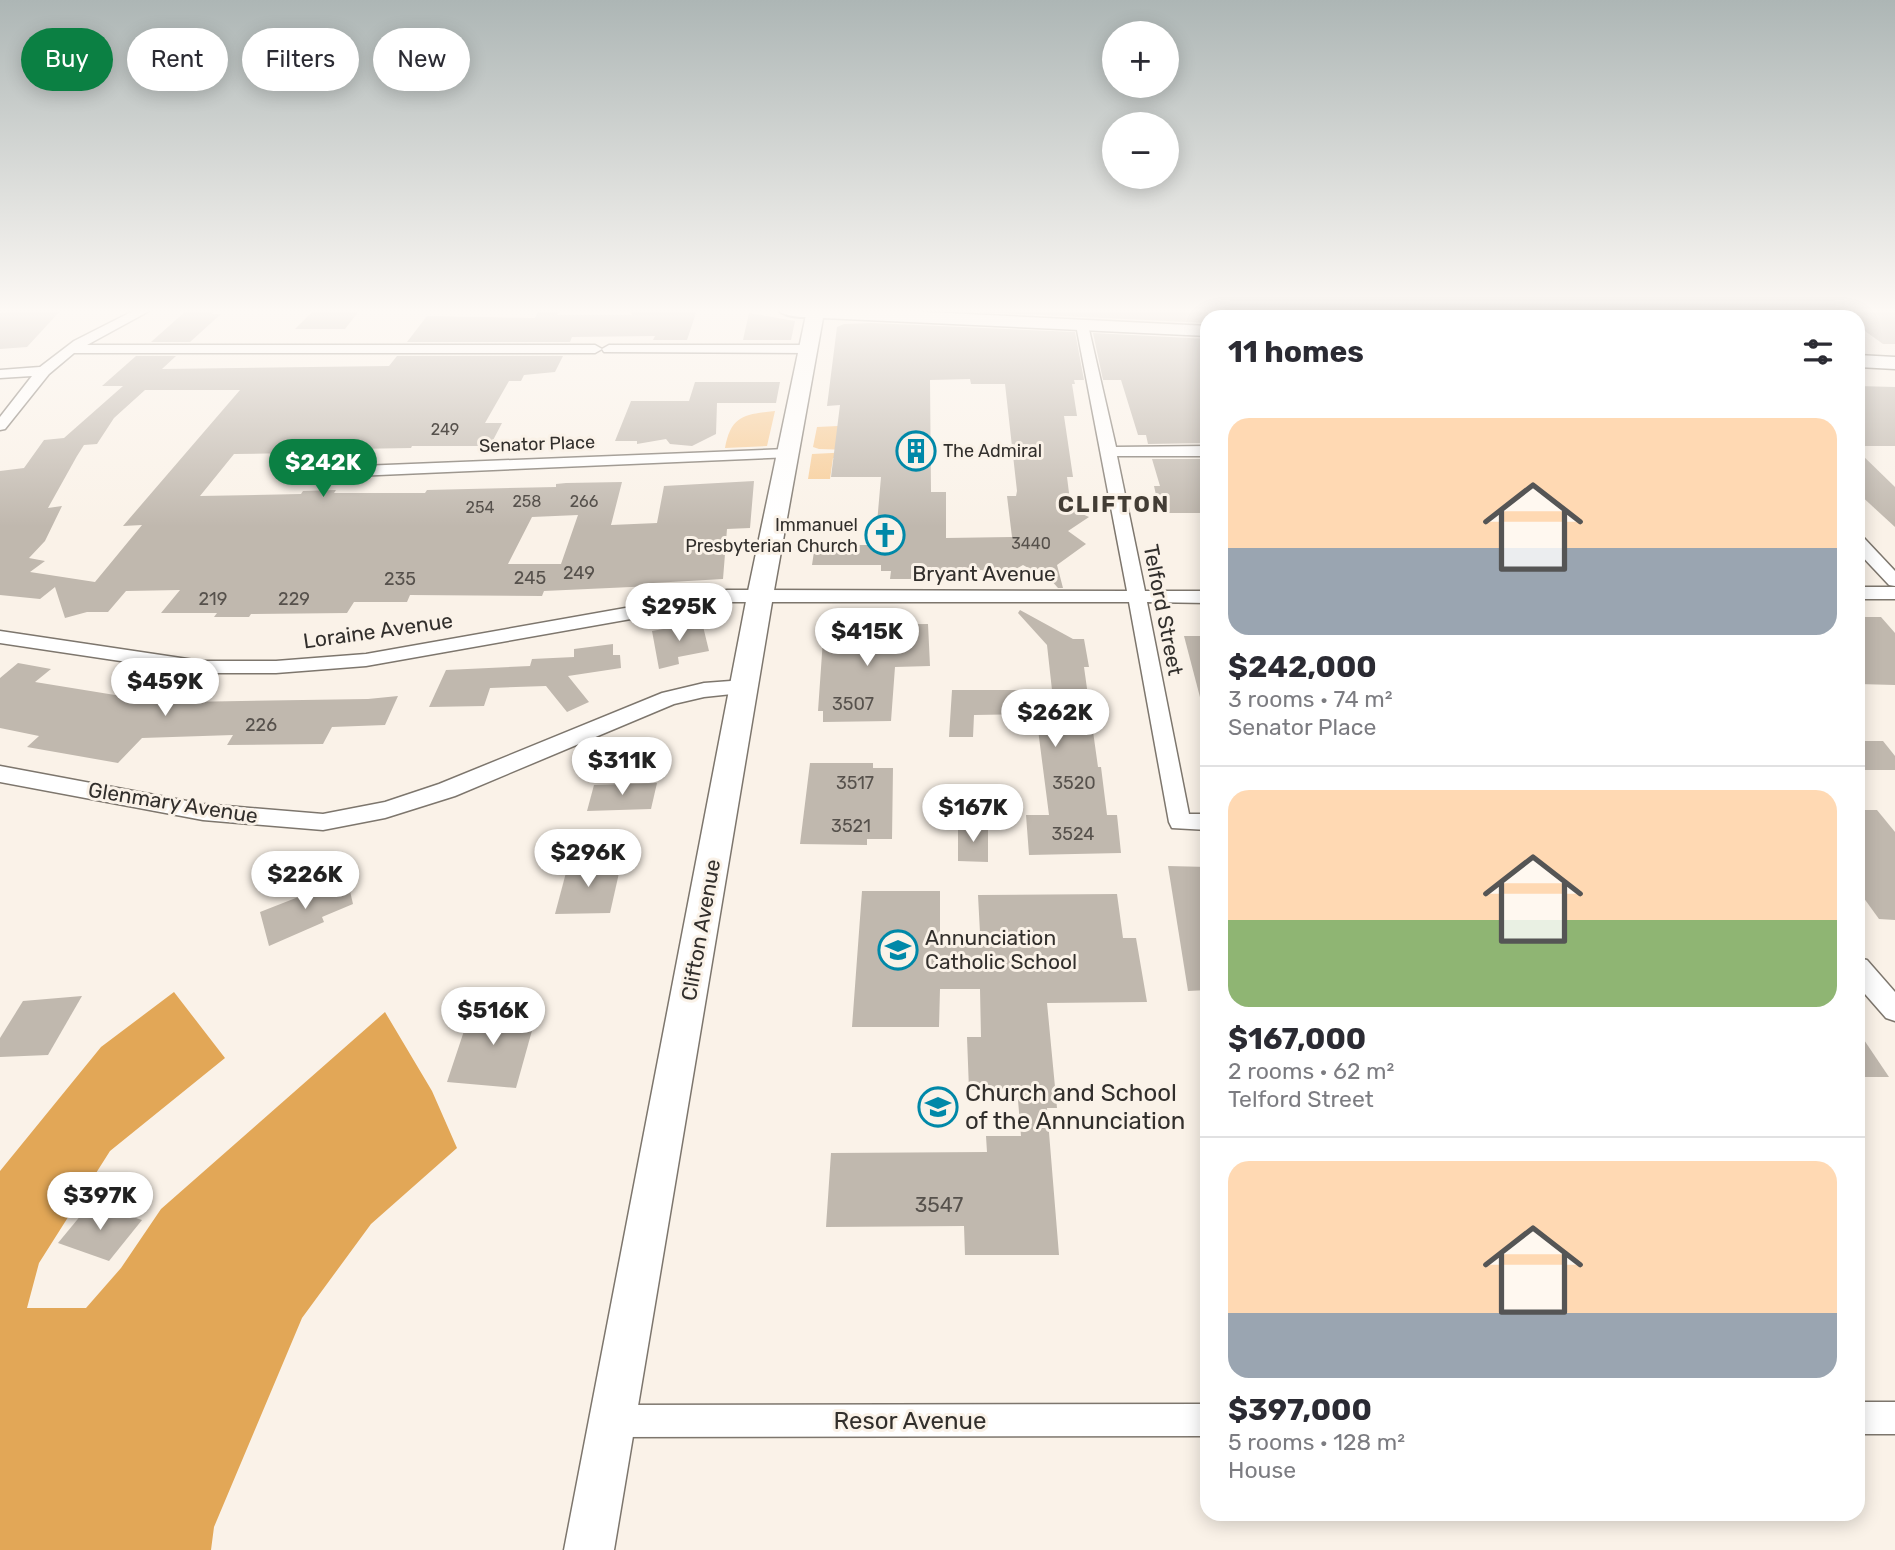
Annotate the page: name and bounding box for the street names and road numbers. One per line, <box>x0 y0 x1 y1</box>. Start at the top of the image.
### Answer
street label: Senator Place <box>479 431 595 457</box>
street label: Telford Street <box>1139 542 1188 678</box>
street label: Bryant Avenue <box>912 561 1056 586</box>
street label: Loraine Avenue <box>302 608 454 653</box>
street label: Glenmary Avenue <box>87 777 260 828</box>
street label: Clifton Avenue <box>676 857 725 1003</box>
street label: Resor Avenue <box>834 1407 986 1435</box>

